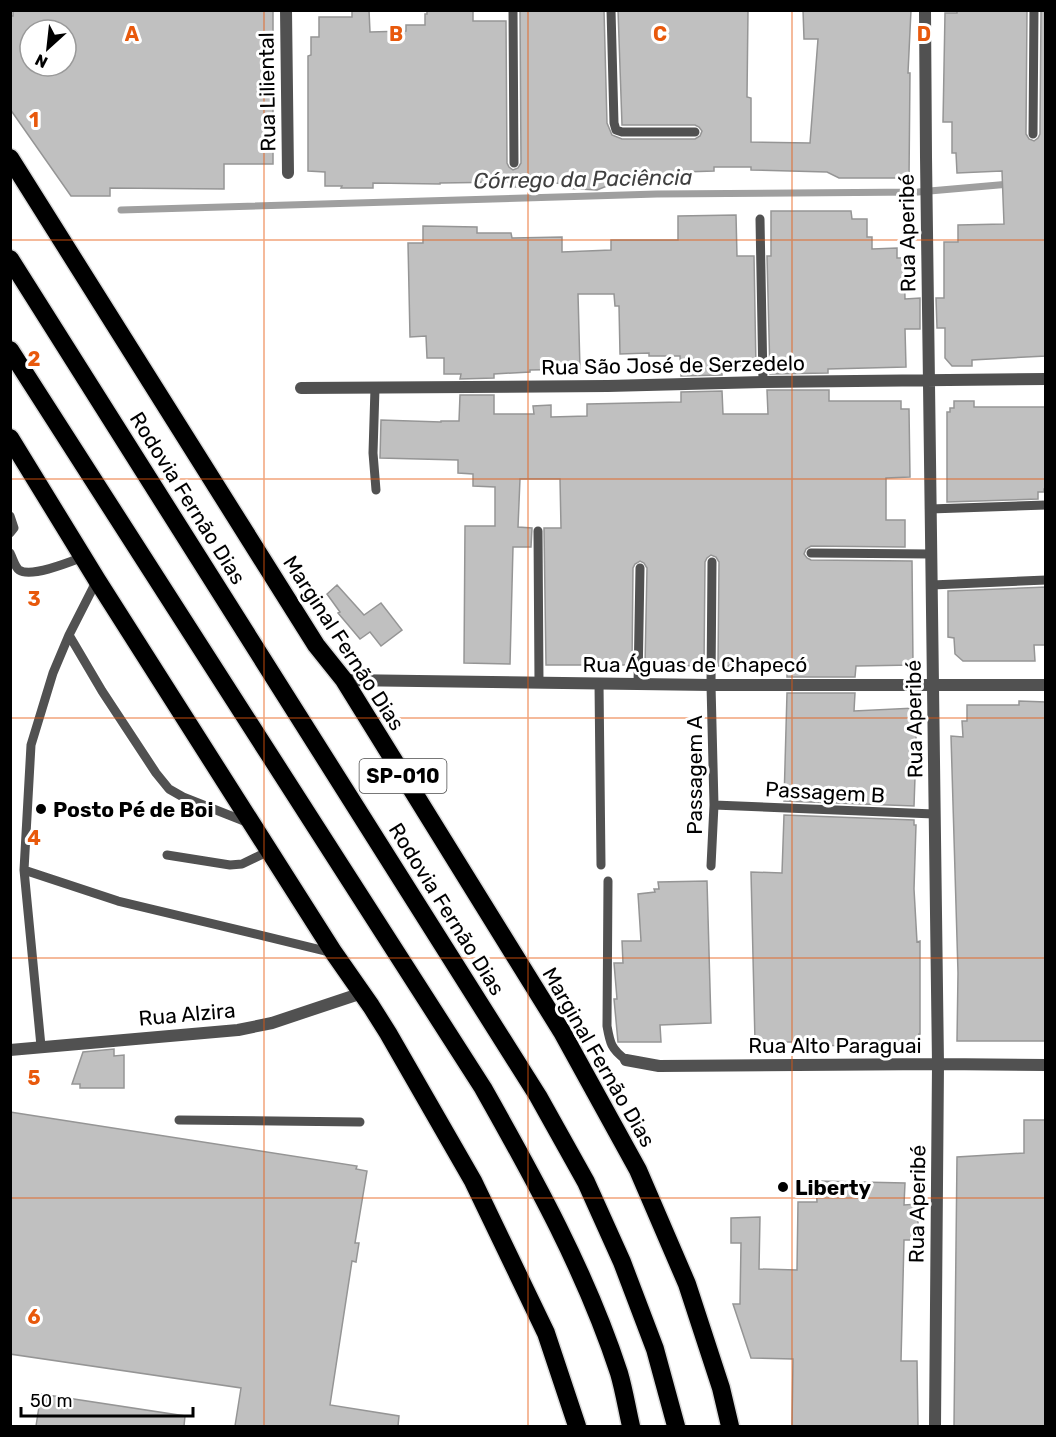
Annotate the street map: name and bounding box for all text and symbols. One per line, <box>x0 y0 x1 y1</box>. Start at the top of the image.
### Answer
north arrow <box>18 18 78 78</box>
text: A <box>125 22 140 46</box>
text: B <box>389 22 403 46</box>
text: C <box>653 22 667 46</box>
text: D <box>917 22 931 46</box>
street label: Rua Liliental <box>253 32 281 152</box>
text: N <box>32 50 51 72</box>
text: 1 <box>29 108 39 132</box>
water label: Córrego da Paciência <box>473 164 693 194</box>
street label: Rua Aperibé <box>893 174 921 292</box>
text: 2 <box>28 347 41 371</box>
street label: Rua São José de Serzedelo <box>541 350 805 380</box>
street label: Rodovia Fernão Dias <box>125 407 251 589</box>
street label: Marginal Fernão Dias <box>278 551 410 735</box>
text: 3 <box>27 587 41 611</box>
street label: Rua Águas de Chapecó <box>583 652 807 677</box>
street label: Rua Aperibé <box>900 660 928 778</box>
street label: Passagem A <box>682 715 707 835</box>
road number: SP-010 <box>360 759 446 793</box>
street label: Passagem B <box>764 776 886 808</box>
place label: Posto Pé de Boi <box>53 797 213 822</box>
marker: Posto Pé de Boi <box>34 802 48 816</box>
street label: Rodovia Fernão Dias <box>384 818 510 1000</box>
text: 4 <box>27 826 41 850</box>
street label: Marginal Fernão Dias <box>537 963 661 1151</box>
street label: Rua Alzira <box>138 997 236 1031</box>
street label: Rua Alto Paraguai <box>748 1033 922 1058</box>
text: 5 <box>28 1066 41 1090</box>
street label: Rua Aperibé <box>903 1145 931 1263</box>
place label: Liberty <box>795 1175 872 1200</box>
marker: Liberty <box>776 1180 790 1194</box>
text: 6 <box>27 1305 41 1329</box>
scale bar <box>21 1380 194 1418</box>
text: 50 m <box>30 1390 73 1412</box>

